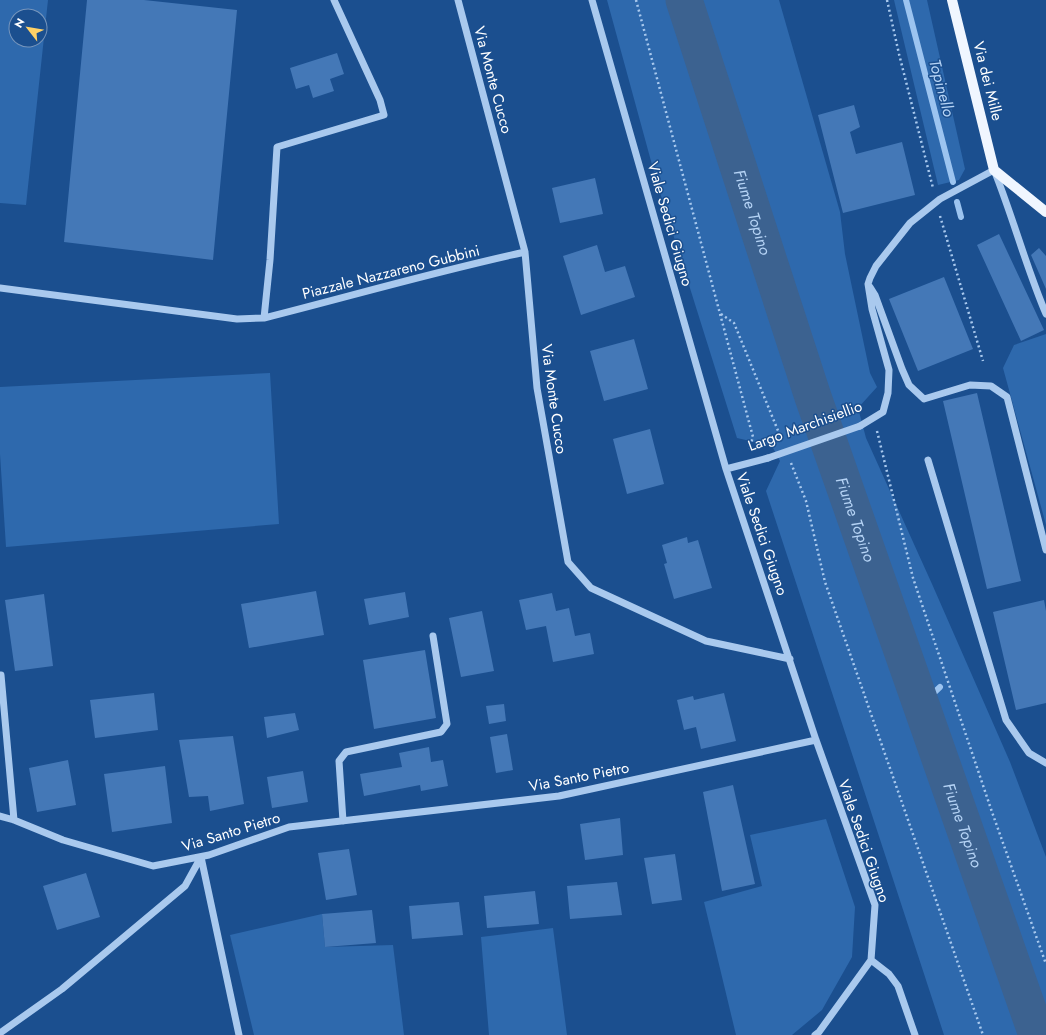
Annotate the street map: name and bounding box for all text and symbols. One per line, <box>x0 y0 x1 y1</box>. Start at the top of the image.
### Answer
north arrow <box>8 8 48 48</box>
text: N <box>10 15 29 31</box>
street label: Via Monte Cucco <box>468 24 518 136</box>
street label: Via dei Mille <box>968 39 1009 123</box>
water label: Topinello <box>923 57 961 120</box>
street label: Viale Sedici Giugno <box>642 159 698 289</box>
water label: Fiume Topino <box>728 166 778 258</box>
street label: Piazzale Nazzareno Gubbini <box>300 239 482 305</box>
street label: Via Monte Cucco <box>535 343 573 455</box>
street label: Largo Marchisiellio <box>745 395 865 457</box>
street label: Viale Sedici Giugno <box>731 470 793 598</box>
water label: Fiume Topino <box>830 474 882 565</box>
street label: Via Santo Pietro <box>527 757 631 797</box>
street label: Viale Sedici Giugno <box>833 777 895 905</box>
water label: Fiume Topino <box>938 779 989 871</box>
street label: Via Santo Pietro <box>179 807 283 857</box>

